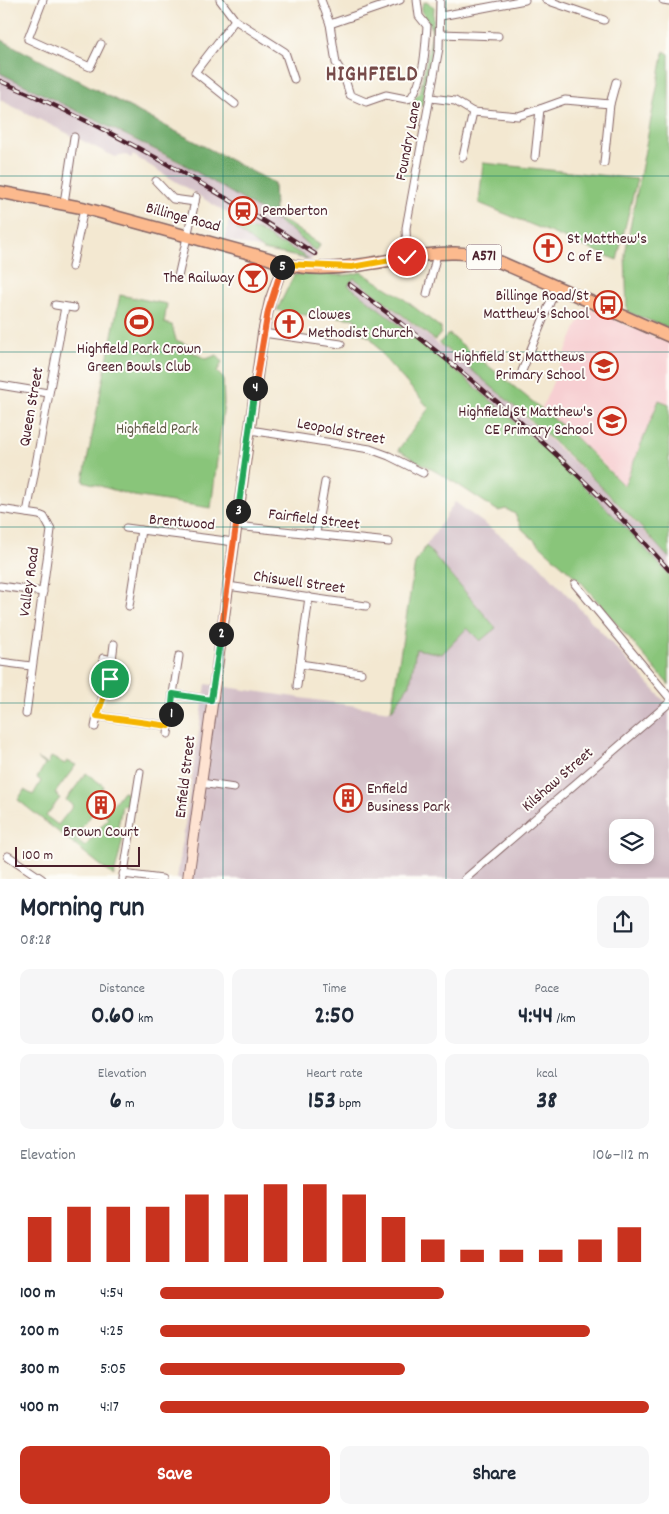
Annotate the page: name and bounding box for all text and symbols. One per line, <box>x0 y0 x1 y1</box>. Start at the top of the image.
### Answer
district label: HIGHFIELD <box>326 61 418 91</box>
street label: Foundry Lane <box>390 99 428 183</box>
station icon: Pemberton <box>228 196 258 226</box>
street label: Billinge Road <box>143 197 223 239</box>
place label: Pemberton <box>262 200 328 223</box>
place label: St Matthew's C of E <box>567 228 647 269</box>
church icon: St Matthew's C of E <box>533 233 563 263</box>
pin <box>386 236 428 278</box>
icon: check <box>393 243 421 271</box>
road number: A571 <box>466 244 502 270</box>
pin: 5 <box>270 254 294 280</box>
text: 5 <box>279 257 286 277</box>
bar icon: The Railway <box>238 263 268 293</box>
place label: The Railway <box>163 267 235 290</box>
place label: Billinge Road/St Matthew's School <box>483 285 589 326</box>
bus stop icon: Billinge Road/St Matthew's School <box>593 290 623 320</box>
place label: Clowes Methodist Church <box>308 304 413 345</box>
sports icon: Highfield Park Crown Green Bowls Club <box>124 307 154 337</box>
church icon: Clowes Methodist Church <box>274 309 304 339</box>
place label: Highfield Park Crown Green Bowls Club <box>77 338 201 379</box>
place label: Highfield St Matthews Primary School <box>453 346 585 387</box>
school or university icon: Highfield St Matthews Primary School <box>589 351 619 381</box>
street label: Queen Street <box>14 365 50 449</box>
pin: 4 <box>242 376 268 400</box>
text: 4 <box>253 378 258 398</box>
place label: Highfield St Matthew's CE Primary School <box>458 401 593 442</box>
school or university icon: Highfield St Matthew's CE Primary School <box>597 406 627 436</box>
street label: Leopold Street <box>295 412 387 452</box>
park label: Highfield Park <box>116 418 198 441</box>
pin: 3 <box>226 498 250 524</box>
text: 3 <box>235 501 242 521</box>
street label: Fairfield Street <box>267 503 361 537</box>
street label: Brentwood <box>148 509 216 537</box>
street label: Valley Road <box>14 546 46 618</box>
street label: Chiswell Street <box>252 565 346 601</box>
pin: 2 <box>208 622 234 646</box>
text: 2 <box>218 624 225 644</box>
pin <box>89 658 131 700</box>
icon: arrive <box>96 665 124 693</box>
pin: 1 <box>158 702 184 726</box>
text: 1 <box>170 704 173 724</box>
street label: Enfield Street <box>170 734 202 820</box>
street label: Kilshaw Street <box>517 742 599 818</box>
place label: Enfield Business Park <box>367 778 450 819</box>
building icon: Enfield Business Park <box>333 783 363 813</box>
building icon: Brown Court <box>86 790 116 820</box>
map controls <box>609 819 654 864</box>
button: layers <box>609 819 654 864</box>
place label: Brown Court <box>63 821 139 844</box>
scale bar <box>15 844 140 867</box>
text: 100 m <box>22 846 53 866</box>
text: Morning run <box>20 890 144 930</box>
button: share <box>597 896 649 948</box>
text: 08:28 <box>20 929 51 952</box>
text: Distance <box>99 979 145 999</box>
text: Time <box>323 979 346 999</box>
text: Pace <box>534 979 559 999</box>
text: 0.60 <box>91 999 135 1035</box>
text: 2:50 <box>314 999 355 1035</box>
text: 4:44 <box>518 999 553 1035</box>
text: km <box>135 1009 153 1029</box>
text: /km <box>553 1009 576 1029</box>
text: Elevation <box>98 1064 147 1084</box>
text: Heart rate <box>306 1064 363 1084</box>
text: kcal <box>536 1064 557 1084</box>
text: 6 <box>110 1084 122 1120</box>
text: 153 <box>308 1084 336 1120</box>
text: 38 <box>536 1084 557 1120</box>
text: m <box>122 1094 135 1114</box>
text: bpm <box>336 1094 361 1114</box>
text: Elevation <box>20 1144 76 1167</box>
text: 106–112 m <box>592 1144 649 1167</box>
text: 100 m <box>20 1282 56 1305</box>
text: 4:54 <box>100 1282 123 1305</box>
text: 200 m <box>20 1320 59 1343</box>
text: 4:25 <box>100 1320 124 1343</box>
text: 300 m <box>20 1358 59 1381</box>
text: 5:05 <box>100 1358 126 1381</box>
text: 400 m <box>20 1396 59 1419</box>
text: 4:17 <box>100 1396 119 1419</box>
button: Save <box>20 1446 330 1504</box>
button: Share <box>340 1446 649 1504</box>

